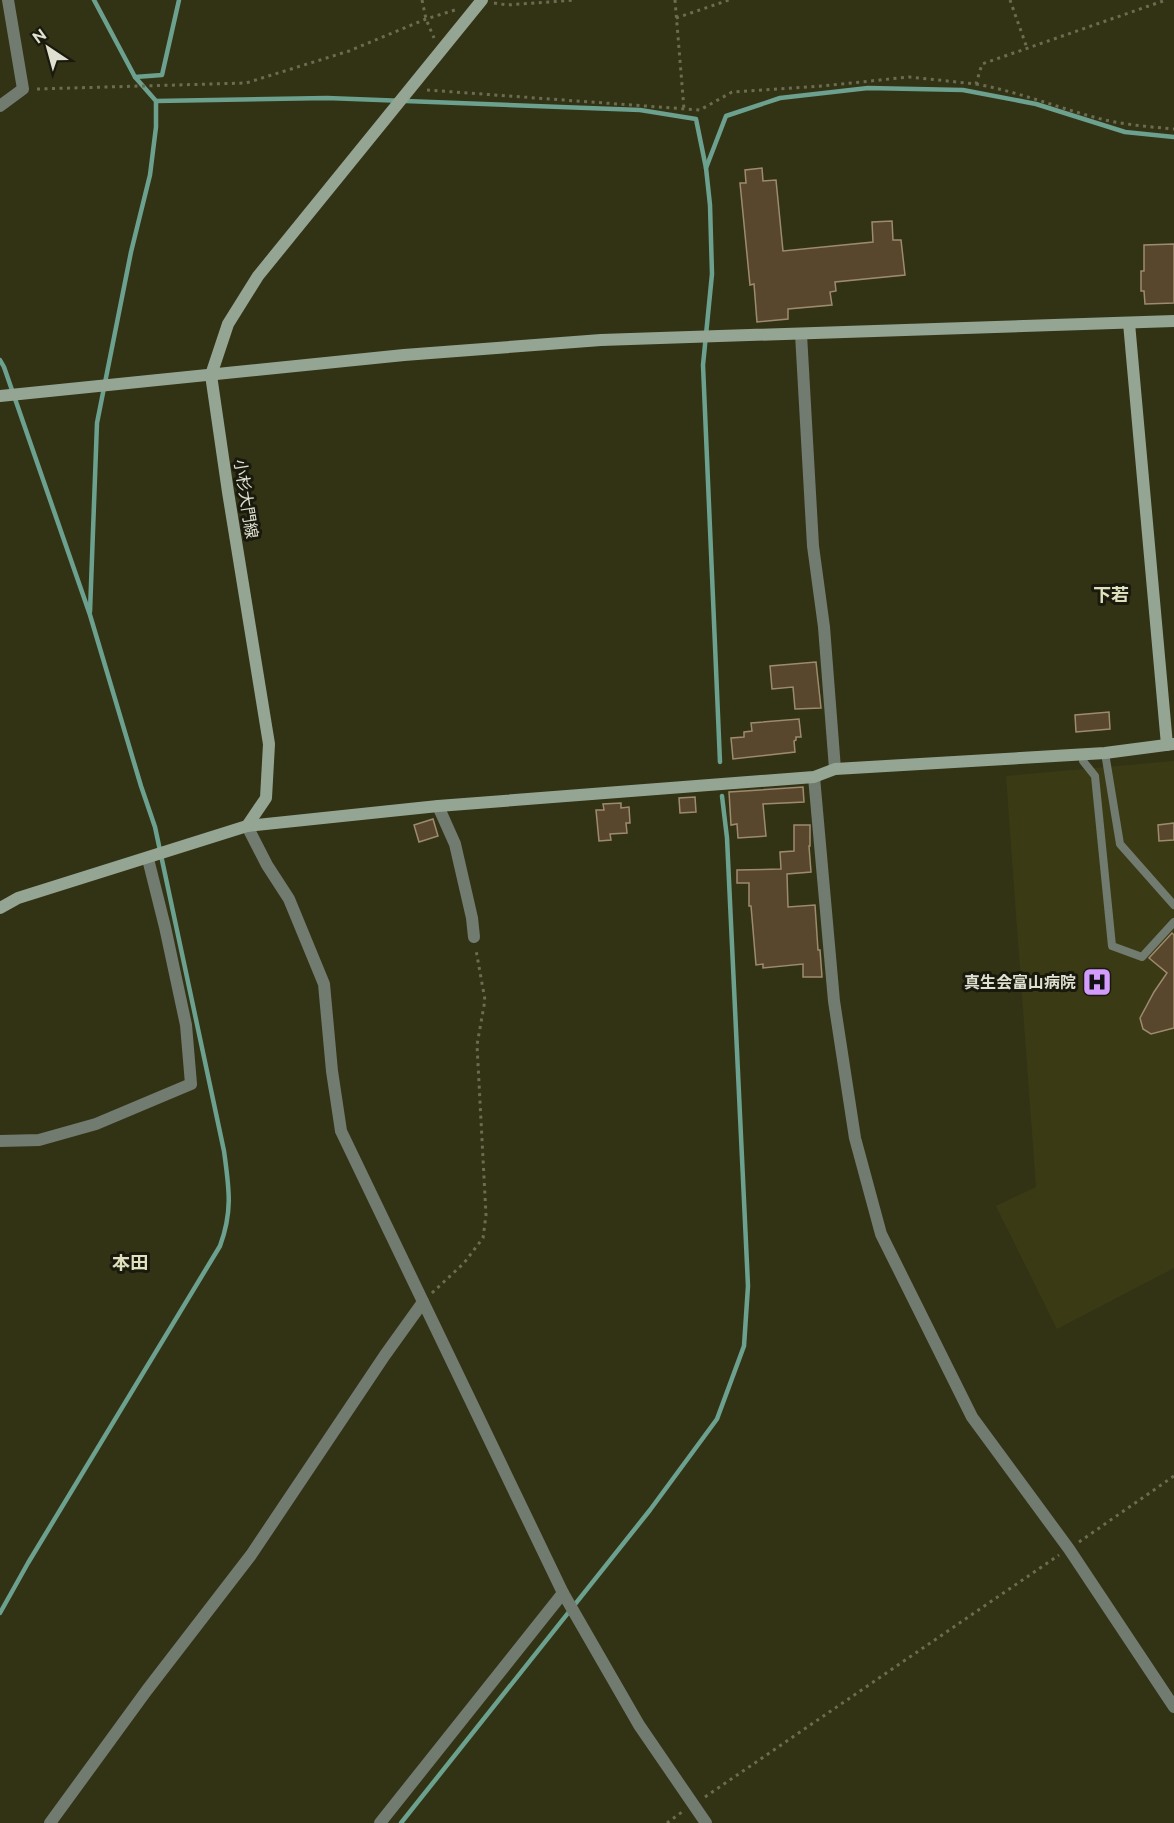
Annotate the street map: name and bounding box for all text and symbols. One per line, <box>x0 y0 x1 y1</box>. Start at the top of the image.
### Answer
north arrow <box>18 18 78 78</box>
text: N <box>29 25 50 48</box>
street label: 小杉大門線 <box>230 458 262 540</box>
district label: 下若 <box>1093 584 1129 605</box>
hospital icon: 真生会富山病院 <box>1081 966 1113 998</box>
place label: 真生会富山病院 <box>964 973 1076 992</box>
district label: 本田 <box>112 1252 148 1273</box>

